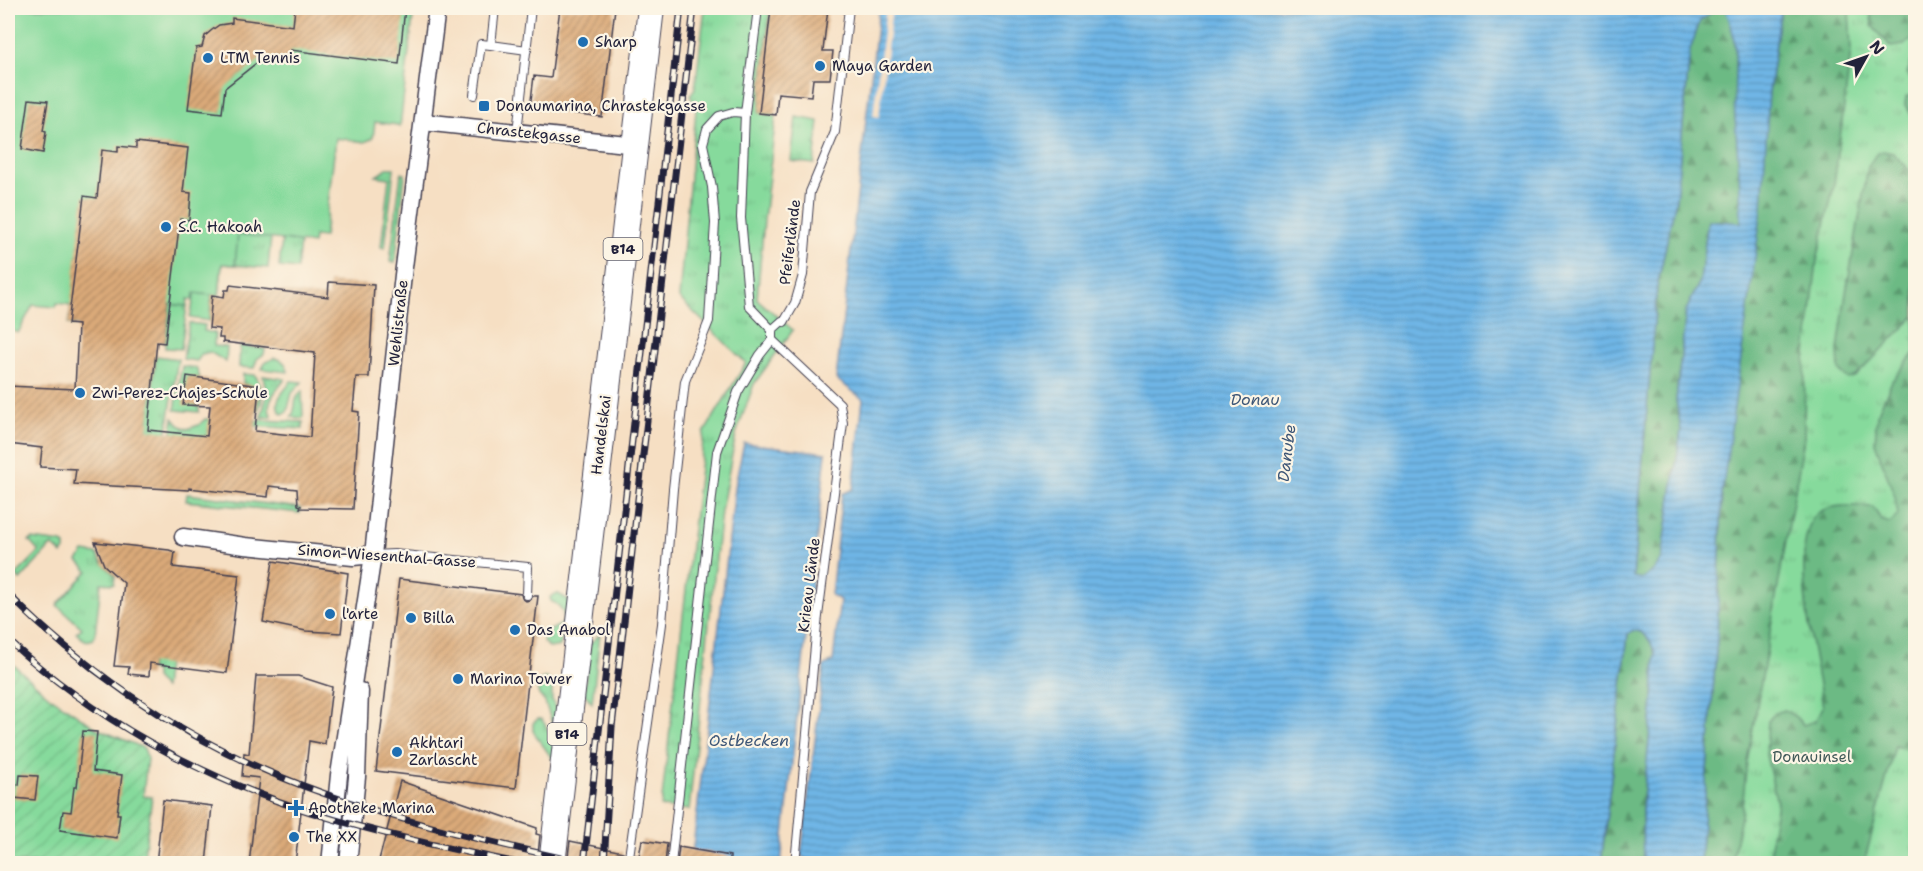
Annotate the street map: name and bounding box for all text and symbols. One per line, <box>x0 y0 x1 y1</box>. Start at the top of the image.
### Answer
north arrow <box>1836 27 1896 87</box>
place label: Sharp <box>595 32 637 52</box>
marker: Sharp <box>576 35 590 49</box>
text: N <box>1865 36 1889 59</box>
place label: LTM Tennis <box>220 48 300 68</box>
marker: LTM Tennis <box>201 51 215 65</box>
place label: Maya Garden <box>832 56 932 76</box>
marker: Maya Garden <box>813 59 827 73</box>
place label: Donaumarina, Chrastekgasse <box>496 96 706 116</box>
marker: Donaumarina, Chrastekgasse <box>477 99 491 113</box>
street label: Chrastekgasse <box>476 118 582 148</box>
street label: Pfeiferlände <box>775 198 805 286</box>
place label: S.C. Hakoah <box>178 217 263 237</box>
marker: S.C. Hakoah <box>159 220 173 234</box>
road number: B14 <box>604 238 642 260</box>
street label: Wehlistraße <box>384 279 412 367</box>
place label: Zwi-Perez-Chajes-Schule <box>92 383 268 403</box>
marker: Zwi-Perez-Chajes-Schule <box>73 386 87 400</box>
water label: Donau <box>1230 389 1280 410</box>
street label: Handelskai <box>586 394 616 476</box>
water label: Danube <box>1273 423 1300 483</box>
street label: Krieau Lände <box>793 536 825 634</box>
street label: Simon-Wiesenthal-Gasse <box>297 540 477 572</box>
place label: l'arte <box>342 604 378 624</box>
marker: l'arte <box>323 607 337 621</box>
place label: Billa <box>423 608 455 628</box>
marker: Billa <box>404 611 418 625</box>
place label: Das Anabol <box>527 620 611 640</box>
marker: Das Anabol <box>508 623 522 637</box>
place label: Marina Tower <box>470 669 572 689</box>
marker: Marina Tower <box>451 672 465 686</box>
road number: B14 <box>548 723 586 745</box>
water label: Ostbecken <box>709 730 789 751</box>
place label: Akhtari Zarlascht <box>409 733 478 770</box>
marker: Akhtari Zarlascht <box>390 745 404 759</box>
park label: Donauinsel <box>1773 747 1852 767</box>
place label: Apotheke Marina <box>308 798 435 818</box>
marker: Apotheke Marina <box>289 801 303 815</box>
place label: The XX <box>306 827 357 847</box>
marker: The XX <box>287 830 301 844</box>

